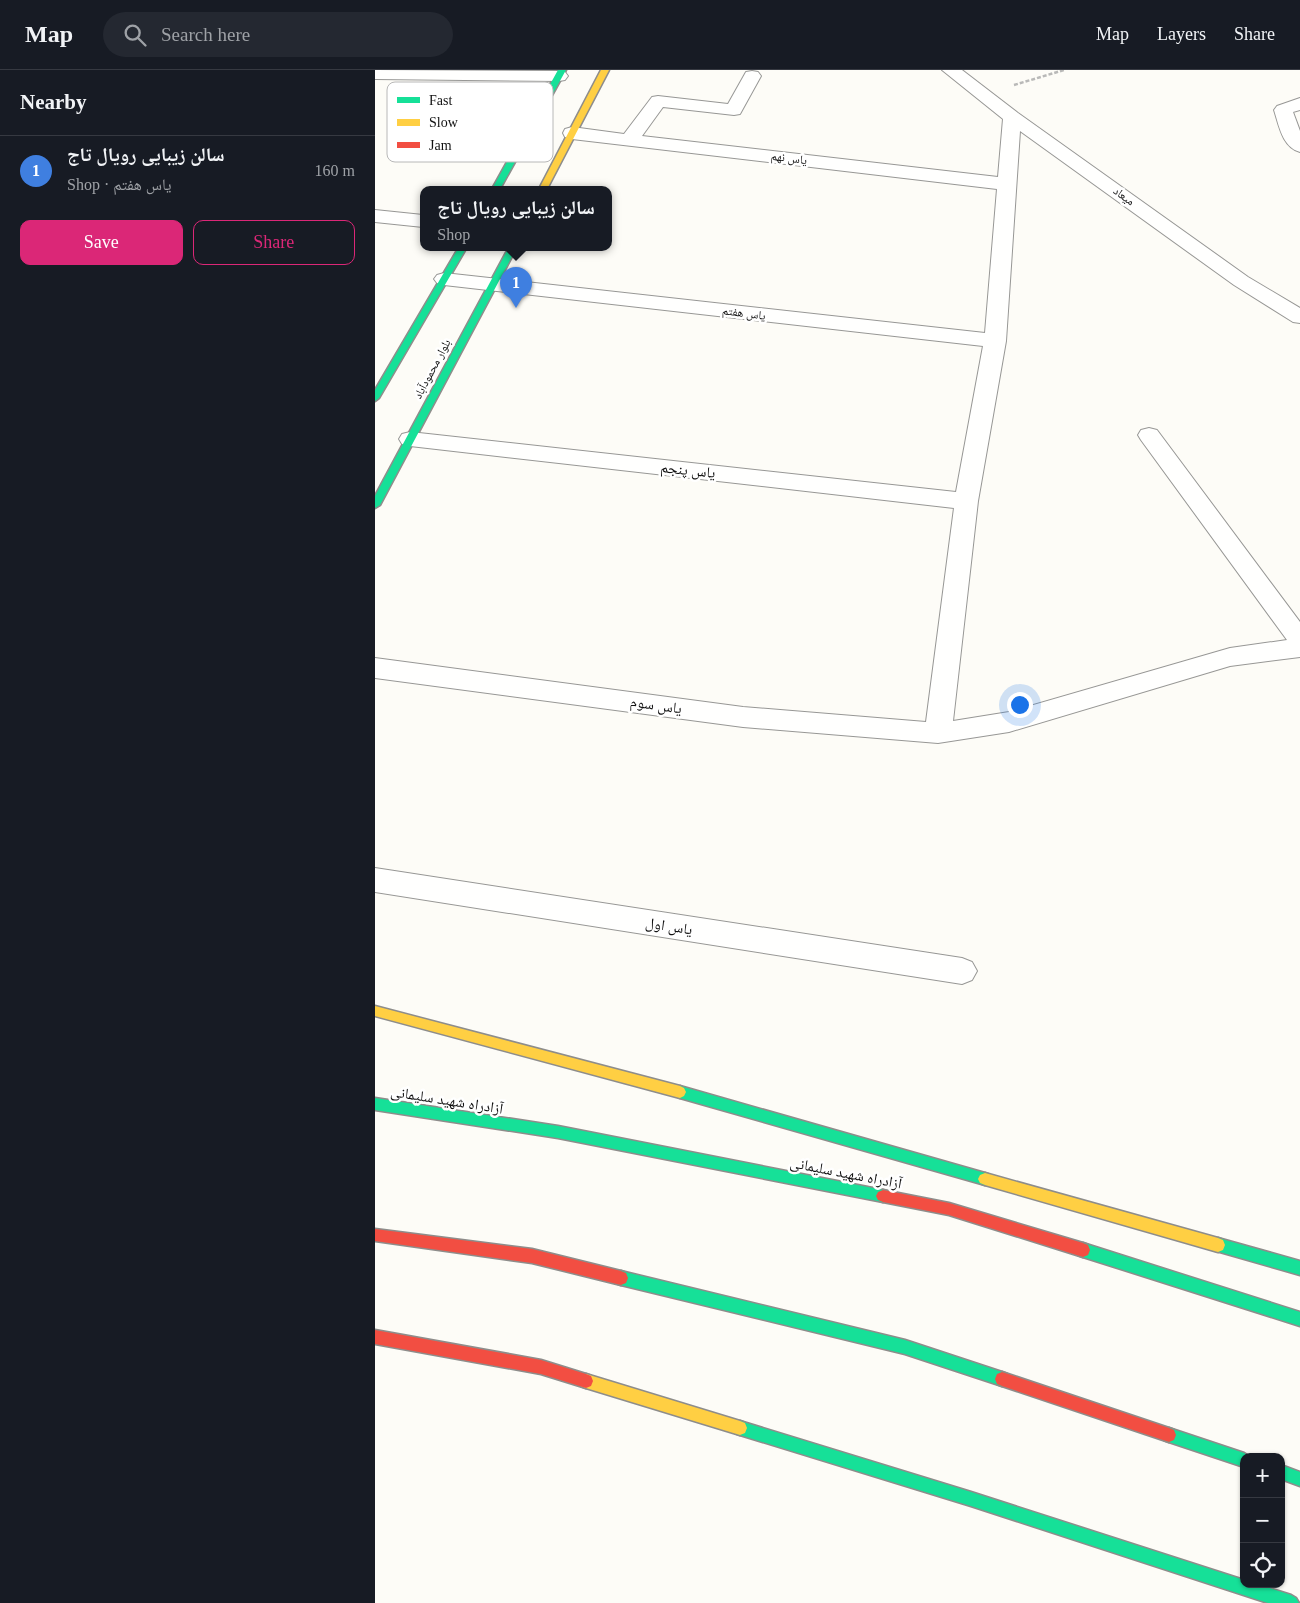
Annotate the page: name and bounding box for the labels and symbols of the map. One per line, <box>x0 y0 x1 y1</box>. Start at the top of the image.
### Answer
legend <box>387 82 553 162</box>
text: Fast <box>429 93 452 108</box>
text: Slow <box>429 115 459 130</box>
text: Jam <box>429 138 452 153</box>
street label: یاس نهم <box>770 149 808 168</box>
street label: میعاد <box>1111 184 1137 209</box>
pin: 1 <box>500 267 532 308</box>
street label: یاس هفتم <box>721 303 767 324</box>
street label: بلوار محمودآباد <box>410 337 454 401</box>
street label: یاس پنجم <box>659 459 717 483</box>
your location <box>1007 692 1033 718</box>
street label: یاس سوم <box>629 693 683 719</box>
street label: یاس اول <box>644 914 694 940</box>
street label: آزادراه شهید سلیمانی <box>389 1083 506 1119</box>
street label: آزادراه شهید سلیمانی <box>788 1154 904 1194</box>

